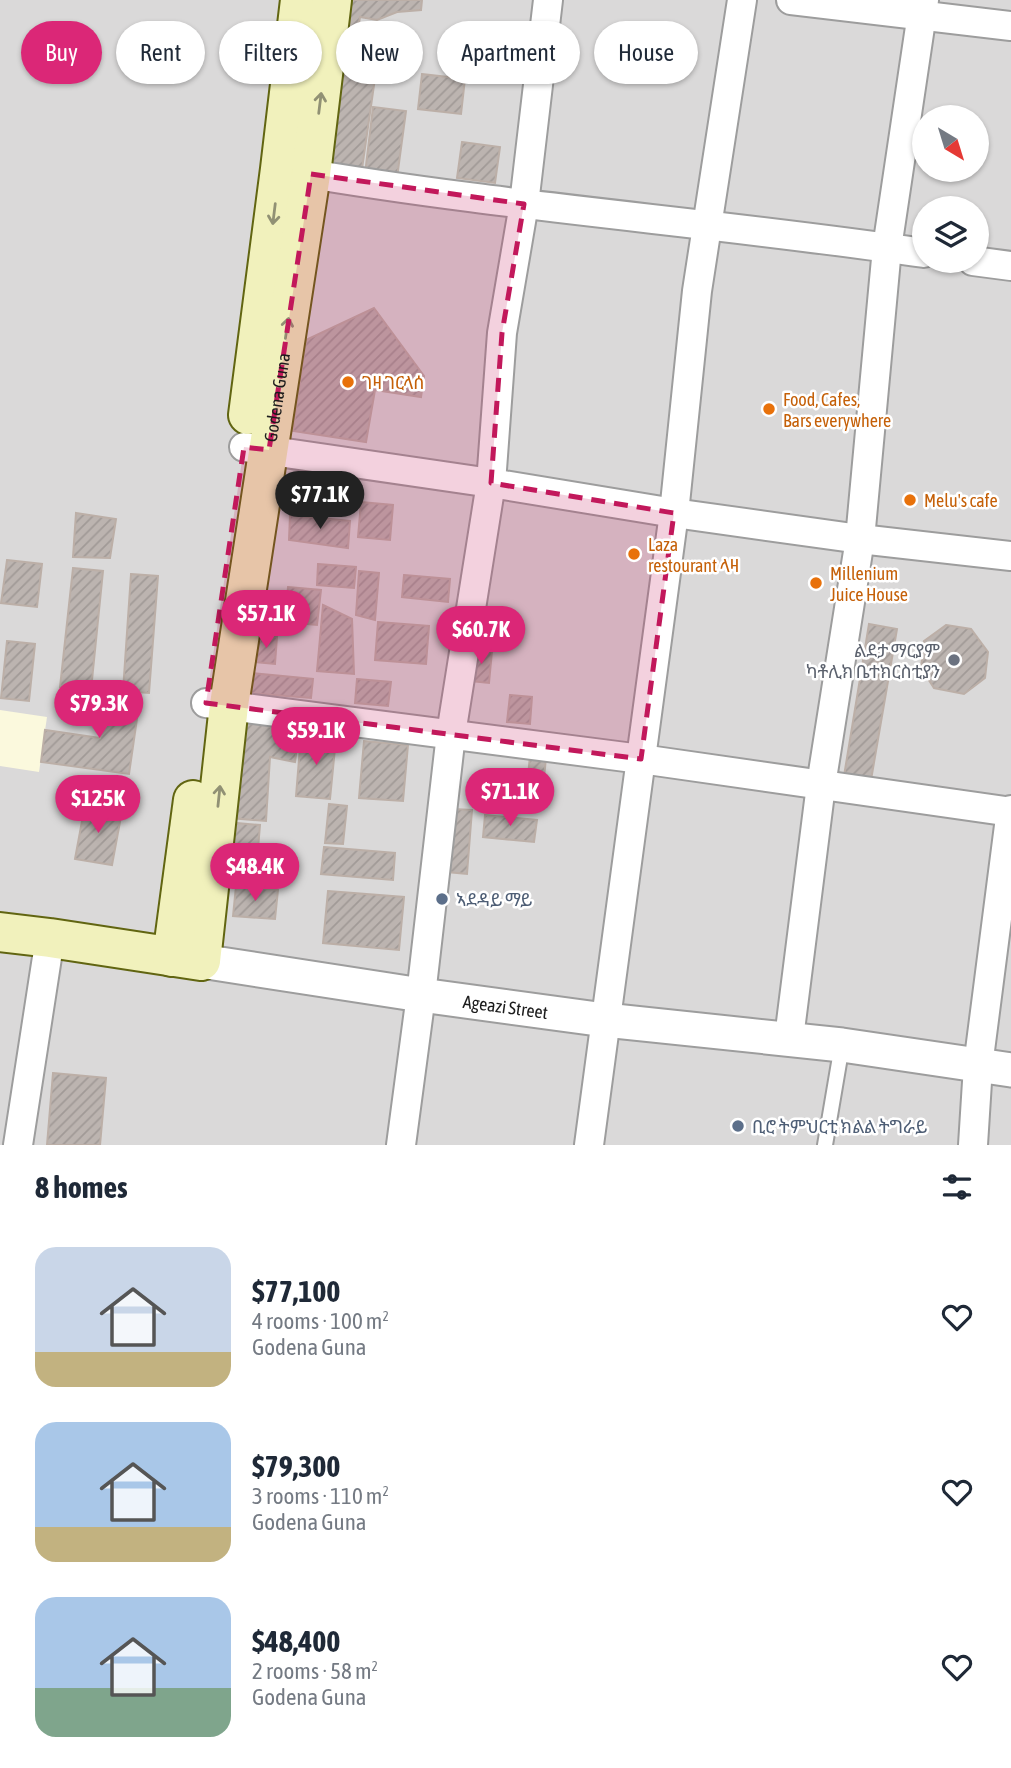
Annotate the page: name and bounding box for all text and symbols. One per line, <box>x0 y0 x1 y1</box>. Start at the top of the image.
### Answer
chip: Buy <box>21 21 102 84</box>
chip: Rent <box>116 21 205 84</box>
chip: Filters <box>219 21 322 84</box>
chip: New <box>336 21 423 84</box>
chip: Apartment <box>437 21 580 84</box>
chip: House <box>594 21 698 84</box>
one-way arrow <box>313 92 326 115</box>
north arrow <box>912 105 989 182</box>
map controls <box>912 105 989 273</box>
button: layers <box>912 196 989 273</box>
one-way arrow <box>268 202 281 225</box>
one-way arrow <box>281 318 294 340</box>
street label: Godena Guna <box>259 351 294 443</box>
place label: ገዛ ገርላሰ <box>362 372 424 393</box>
marker: ገዛ ገርላሰ <box>340 374 356 390</box>
place label: Food, Cafes, Bars everywhere <box>783 389 891 431</box>
marker: Food, Cafes, Bars everywhere <box>761 401 777 417</box>
pin: $77.1K <box>263 472 377 531</box>
text: $77.1K <box>291 481 349 507</box>
place label: Melu's cafe <box>924 490 998 511</box>
marker: Melu's cafe <box>902 492 918 508</box>
place label: Laza restourant ላዛ <box>648 534 739 576</box>
marker: Laza restourant ላዛ <box>626 546 642 562</box>
place label: Millenium Juice House <box>830 563 908 605</box>
marker: Millenium Juice House <box>808 575 824 591</box>
pin: $57.1K <box>209 590 323 650</box>
text: $57.1K <box>237 600 295 626</box>
pin: $60.7K <box>424 606 538 666</box>
text: $60.7K <box>452 616 510 642</box>
place label: ልደታ ማርያም ካቶሊክ ቤተክርስቲያን <box>806 640 940 682</box>
marker: ልደታ ማርያም ካቶሊክ ቤተክርስቲያን <box>946 652 962 668</box>
pin: $79.3K <box>42 680 156 740</box>
text: $79.3K <box>70 690 128 716</box>
pin: $59.1K <box>259 708 373 767</box>
text: $59.1K <box>287 717 345 743</box>
pin: $71.1K <box>453 768 567 828</box>
pin: $125K <box>49 776 147 835</box>
text: $71.1K <box>481 778 539 804</box>
text: $125K <box>71 785 125 811</box>
one-way arrow <box>213 785 226 808</box>
pin: $48.4K <box>198 844 312 903</box>
text: $48.4K <box>226 853 284 879</box>
place label: ኣደዳይ ማይ <box>456 889 533 910</box>
marker: ኣደዳይ ማይ <box>434 891 450 907</box>
street label: Ageazi Street <box>462 990 549 1023</box>
place label: ቢሮ ትምህርቲ ክልል ትግራይ <box>752 1116 928 1137</box>
marker: ቢሮ ትምህርቲ ክልል ትግራይ <box>730 1118 746 1134</box>
icon: filters <box>938 1168 976 1206</box>
text: 8 homes <box>35 1170 128 1204</box>
text: $77,100 <box>252 1274 340 1308</box>
icon: home <box>91 1275 175 1359</box>
icon: heart <box>938 1298 976 1336</box>
text: 4 rooms · 100 m² <box>252 1308 389 1334</box>
text: Godena Guna <box>252 1334 367 1360</box>
text: $79,300 <box>252 1449 340 1483</box>
icon: home <box>91 1450 175 1534</box>
icon: heart <box>938 1473 976 1511</box>
text: 3 rooms · 110 m² <box>252 1483 389 1509</box>
text: Godena Guna <box>252 1509 367 1535</box>
text: $48,400 <box>252 1624 340 1658</box>
icon: home <box>91 1625 175 1709</box>
icon: heart <box>938 1648 976 1686</box>
text: 2 rooms · 58 m² <box>252 1658 378 1684</box>
text: Godena Guna <box>252 1684 367 1710</box>

